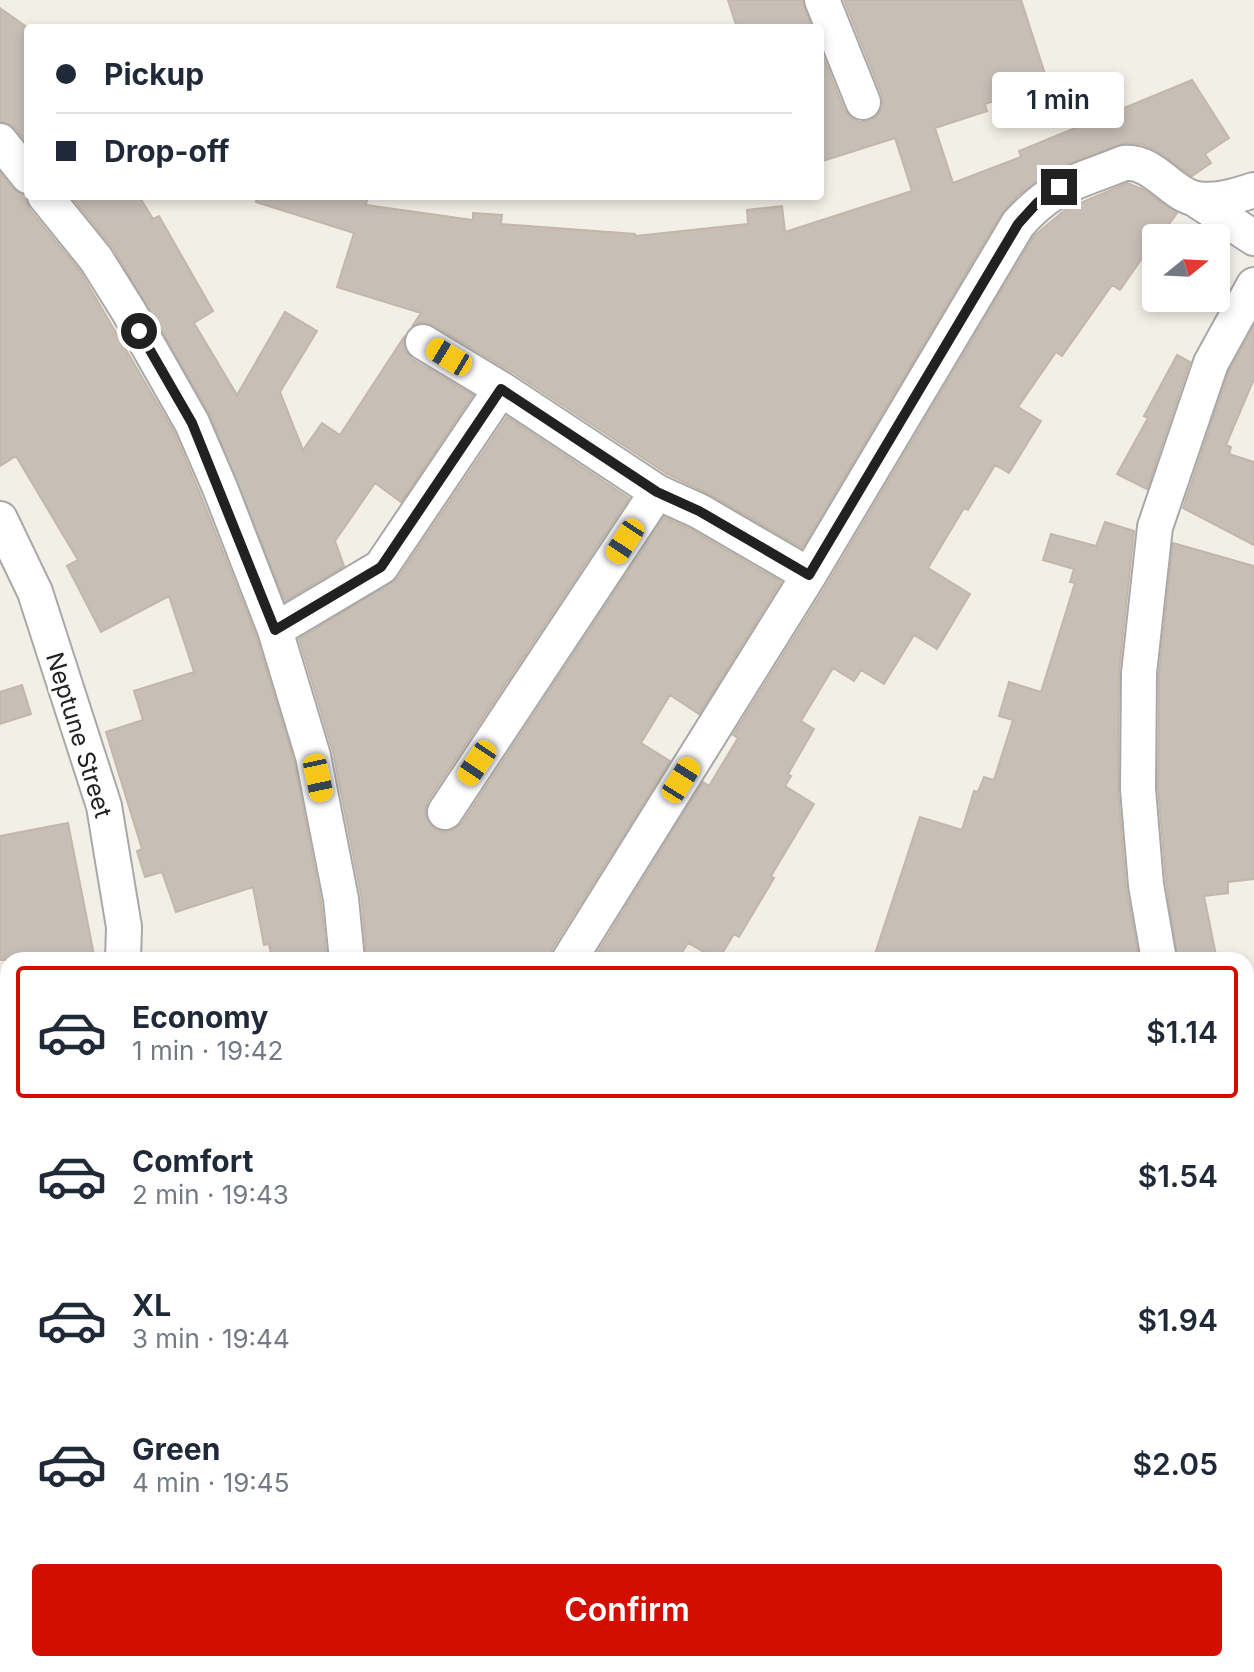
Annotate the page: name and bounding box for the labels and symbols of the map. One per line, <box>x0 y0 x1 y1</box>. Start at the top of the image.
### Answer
callout: 1 min <box>993 71 1125 127</box>
route end <box>1041 169 1077 205</box>
north arrow <box>1142 224 1230 312</box>
route start <box>121 313 157 349</box>
car <box>422 334 476 380</box>
car <box>602 514 648 568</box>
street label: Neptune Street <box>40 649 118 821</box>
car <box>454 736 500 790</box>
car <box>301 752 335 804</box>
car <box>658 753 704 807</box>

